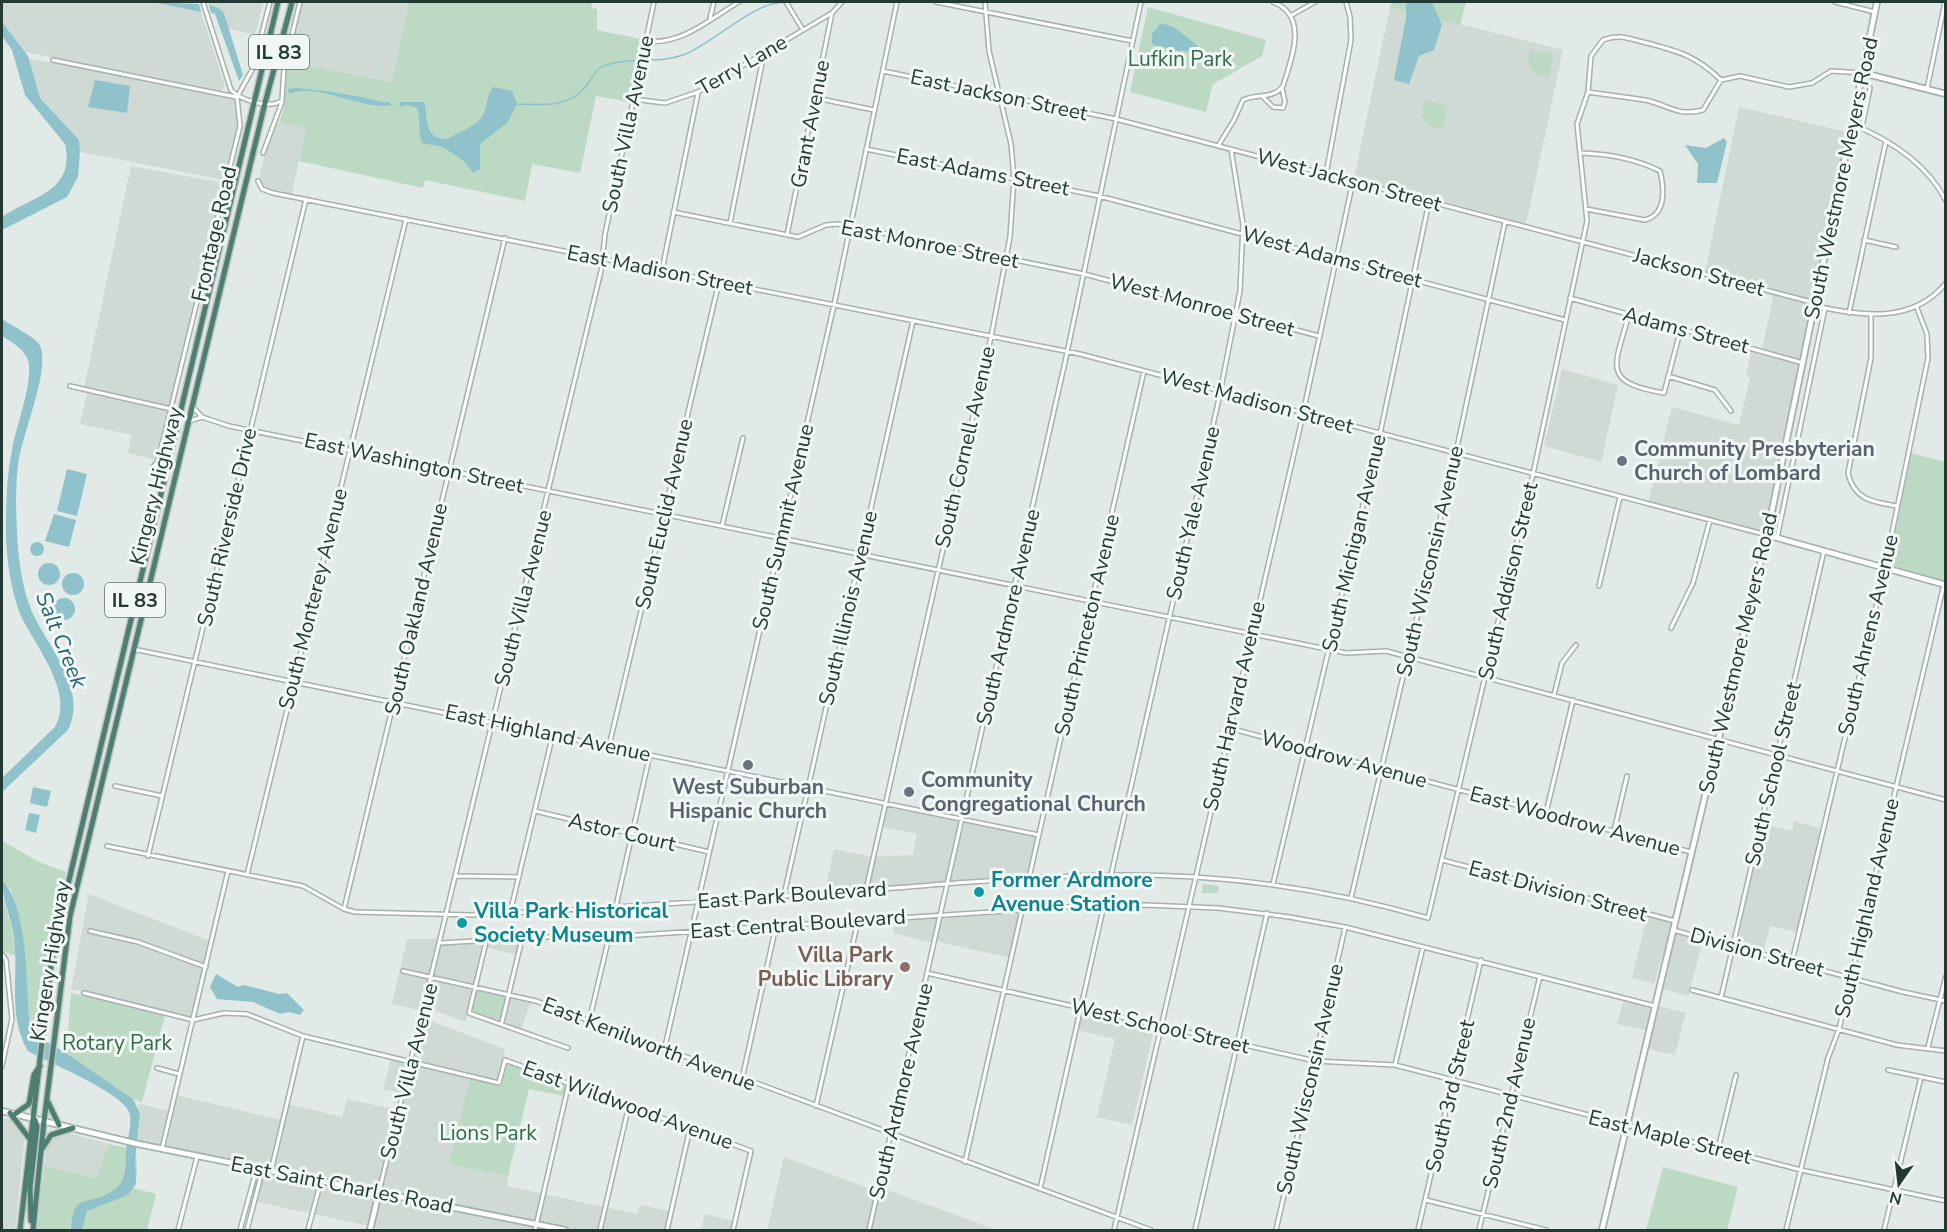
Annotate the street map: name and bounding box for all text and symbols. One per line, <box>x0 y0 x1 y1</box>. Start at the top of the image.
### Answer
street label: Terry Lane <box>692 28 792 102</box>
street label: South Villa Avenue <box>596 33 660 215</box>
street label: South Westmore Meyers Road <box>1797 34 1885 322</box>
road number: IL 83 <box>249 35 309 69</box>
park label: Lufkin Park <box>1128 45 1233 73</box>
street label: Grant Avenue <box>784 58 836 190</box>
street label: East Jackson Street <box>908 63 1091 128</box>
street label: East Adams Street <box>894 142 1072 203</box>
street label: West Jackson Street <box>1254 142 1445 218</box>
street label: Frontage Road <box>185 163 243 305</box>
street label: East Monroe Street <box>839 213 1022 275</box>
street label: West Adams Street <box>1239 220 1426 295</box>
street label: East Madison Street <box>565 238 756 302</box>
street label: Jackson Street <box>1630 241 1768 303</box>
street label: West Monroe Street <box>1106 267 1298 343</box>
street label: Adams Street <box>1620 300 1753 360</box>
street label: South Cornell Avenue <box>928 343 1002 551</box>
street label: West Madison Street <box>1158 362 1357 440</box>
street label: Kingery Highway <box>123 404 189 568</box>
street label: South Euclid Avenue <box>628 416 700 612</box>
street label: South Summit Avenue <box>746 421 820 633</box>
street label: South Yale Avenue <box>1159 423 1227 603</box>
street label: South Riverside Drive <box>191 425 263 629</box>
street label: East Washington Street <box>302 426 527 500</box>
street label: South Michigan Avenue <box>1315 431 1393 655</box>
place label: Community Presbyterian Church of Lombard <box>1634 435 1875 487</box>
street label: South Wisconsin Avenue <box>1390 443 1470 679</box>
marker: Community Presbyterian Church of Lombard <box>1615 454 1629 468</box>
street label: South Addison Street <box>1472 479 1545 683</box>
street label: South Monterey Avenue <box>272 485 354 713</box>
street label: South Oakland Avenue <box>378 500 454 718</box>
street label: South Ardmore Avenue <box>969 506 1047 728</box>
street label: South Villa Avenue <box>488 507 558 689</box>
street label: South Illinois Avenue <box>812 508 884 708</box>
street label: South Westmore Meyers Road <box>1692 510 1784 796</box>
street label: South Princeton Avenue <box>1048 511 1126 739</box>
street label: South Ahrens Avenue <box>1831 532 1905 738</box>
road number: IL 83 <box>105 583 165 617</box>
water label: Salt Creek <box>28 587 94 694</box>
street label: South Harvard Avenue <box>1196 598 1272 814</box>
street label: South School Street <box>1738 679 1808 869</box>
street label: East Highland Avenue <box>443 698 653 768</box>
street label: Woodrow Avenue <box>1258 723 1430 795</box>
marker: West Suburban Hispanic Church <box>741 758 755 772</box>
place label: Community Congregational Church <box>921 766 1146 818</box>
place label: West Suburban Hispanic Church <box>669 773 827 825</box>
street label: East Woodrow Avenue <box>1467 779 1683 863</box>
marker: Community Congregational Church <box>902 785 916 799</box>
street label: South Highland Avenue <box>1828 795 1906 1021</box>
street label: Astor Court <box>566 806 679 858</box>
street label: East Division Street <box>1466 854 1651 928</box>
place label: Former Ardmore Avenue Station <box>991 866 1153 918</box>
street label: East Park Boulevard <box>697 874 887 916</box>
street label: Kingery Highway <box>24 879 77 1043</box>
marker: Former Ardmore Avenue Station <box>972 885 986 899</box>
place label: Villa Park Historical Society Museum <box>473 897 668 949</box>
street label: East Central Boulevard <box>689 902 907 946</box>
marker: Villa Park Historical Society Museum <box>455 916 469 930</box>
street label: Division Street <box>1687 921 1828 983</box>
place label: Villa Park Public Library <box>758 941 894 993</box>
marker: Villa Park Public Library <box>898 960 912 974</box>
street label: South Wisconsin Avenue <box>1270 961 1350 1197</box>
street label: South Villa Avenue <box>374 980 444 1162</box>
street label: South Ardmore Avenue <box>862 980 940 1202</box>
street label: East Kenilworth Avenue <box>538 990 760 1098</box>
street label: West School Street <box>1068 992 1253 1060</box>
street label: South 2nd Avenue <box>1476 1015 1542 1191</box>
street label: South 3rd Street <box>1419 1016 1481 1175</box>
park label: Rotary Park <box>62 1029 173 1057</box>
street label: East Wildwood Avenue <box>519 1054 737 1156</box>
street label: East Maple Street <box>1585 1103 1755 1171</box>
park label: Lions Park <box>439 1119 537 1147</box>
street label: East Saint Charles Road <box>228 1150 456 1220</box>
north arrow <box>1869 1154 1929 1214</box>
text: N <box>1887 1185 1904 1210</box>

